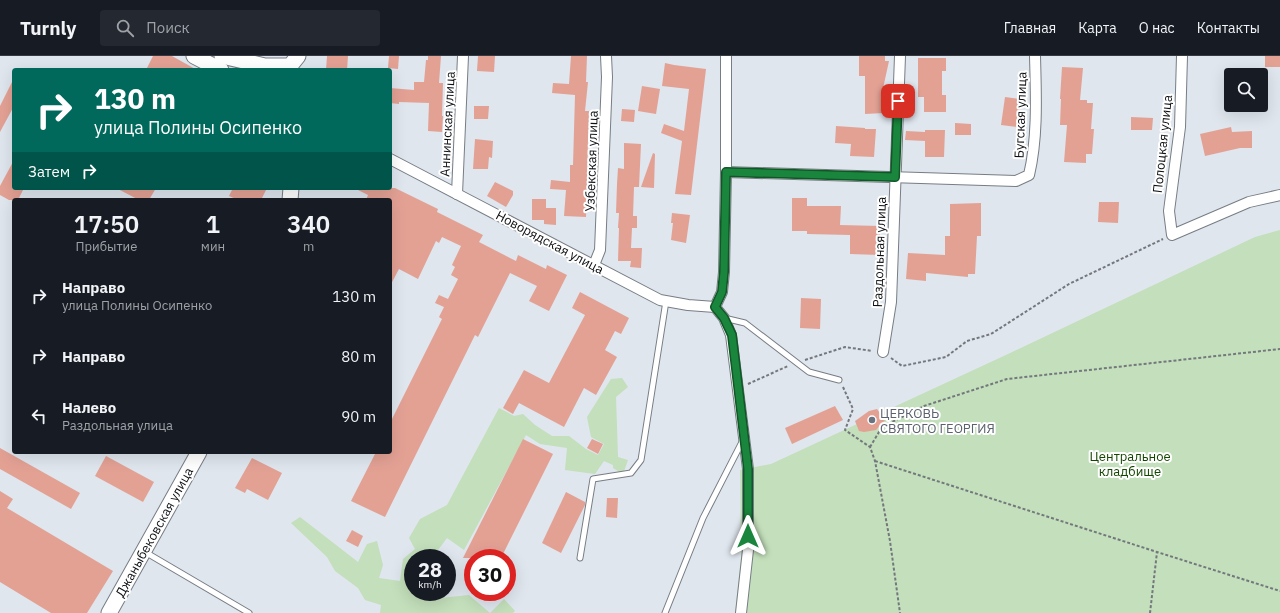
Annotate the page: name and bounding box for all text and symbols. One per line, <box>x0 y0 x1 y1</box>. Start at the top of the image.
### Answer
search box <box>100 10 380 46</box>
text: Turnly <box>20 16 76 40</box>
icon: search <box>114 17 136 39</box>
text: Поиск <box>146 18 190 37</box>
text: Главная <box>1004 19 1056 37</box>
text: Карта <box>1078 19 1117 37</box>
text: О нас <box>1139 19 1175 37</box>
text: Контакты <box>1197 19 1260 37</box>
map controls <box>1224 68 1268 112</box>
button: search <box>1224 68 1268 112</box>
street label: Аннинская улица <box>436 71 459 177</box>
street label: Бугская улица <box>1010 71 1031 159</box>
text: 130 m <box>94 80 176 117</box>
icon: right <box>28 84 80 136</box>
pin <box>881 84 915 118</box>
icon: arrive <box>887 90 909 112</box>
street label: Полоцкая улица <box>1149 94 1176 194</box>
street label: Узбекская улица <box>581 110 602 212</box>
text: улица Полины Осипенко <box>94 116 302 139</box>
icon: right <box>78 160 100 182</box>
text: Затем <box>28 162 70 181</box>
street label: Раздольная улица <box>869 196 890 308</box>
street label: Новорядская улица <box>493 207 607 278</box>
text: 17:50 <box>74 208 139 240</box>
text: 1 <box>206 208 220 240</box>
text: 340 <box>287 208 330 240</box>
text: Прибытие <box>76 238 137 255</box>
text: мин <box>201 238 225 255</box>
text: m <box>303 238 314 255</box>
text: Направо <box>62 278 125 297</box>
icon: right <box>28 285 50 307</box>
text: 130 m <box>332 287 376 306</box>
text: улица Полины Осипенко <box>62 297 212 314</box>
icon: right <box>28 345 50 367</box>
text: Направо <box>62 347 125 366</box>
text: 80 m <box>341 347 376 366</box>
text: Налево <box>62 398 116 417</box>
icon: left <box>28 405 50 427</box>
place label: ЦЕРКОВЬ СВЯТОГО ГЕОРГИЯ <box>880 405 995 437</box>
text: 90 m <box>341 407 376 426</box>
marker: ЦЕРКОВЬ СВЯТОГО ГЕОРГИЯ <box>867 415 877 425</box>
text: Раздольная улица <box>62 417 173 434</box>
park label: Центральное кладбище <box>1089 448 1171 480</box>
street label: Джаныбековская улица <box>112 464 197 600</box>
position arrow <box>727 515 769 557</box>
speed limit sign: 30 <box>464 549 516 601</box>
text: 28 <box>418 556 442 583</box>
text: km/h <box>418 578 442 591</box>

